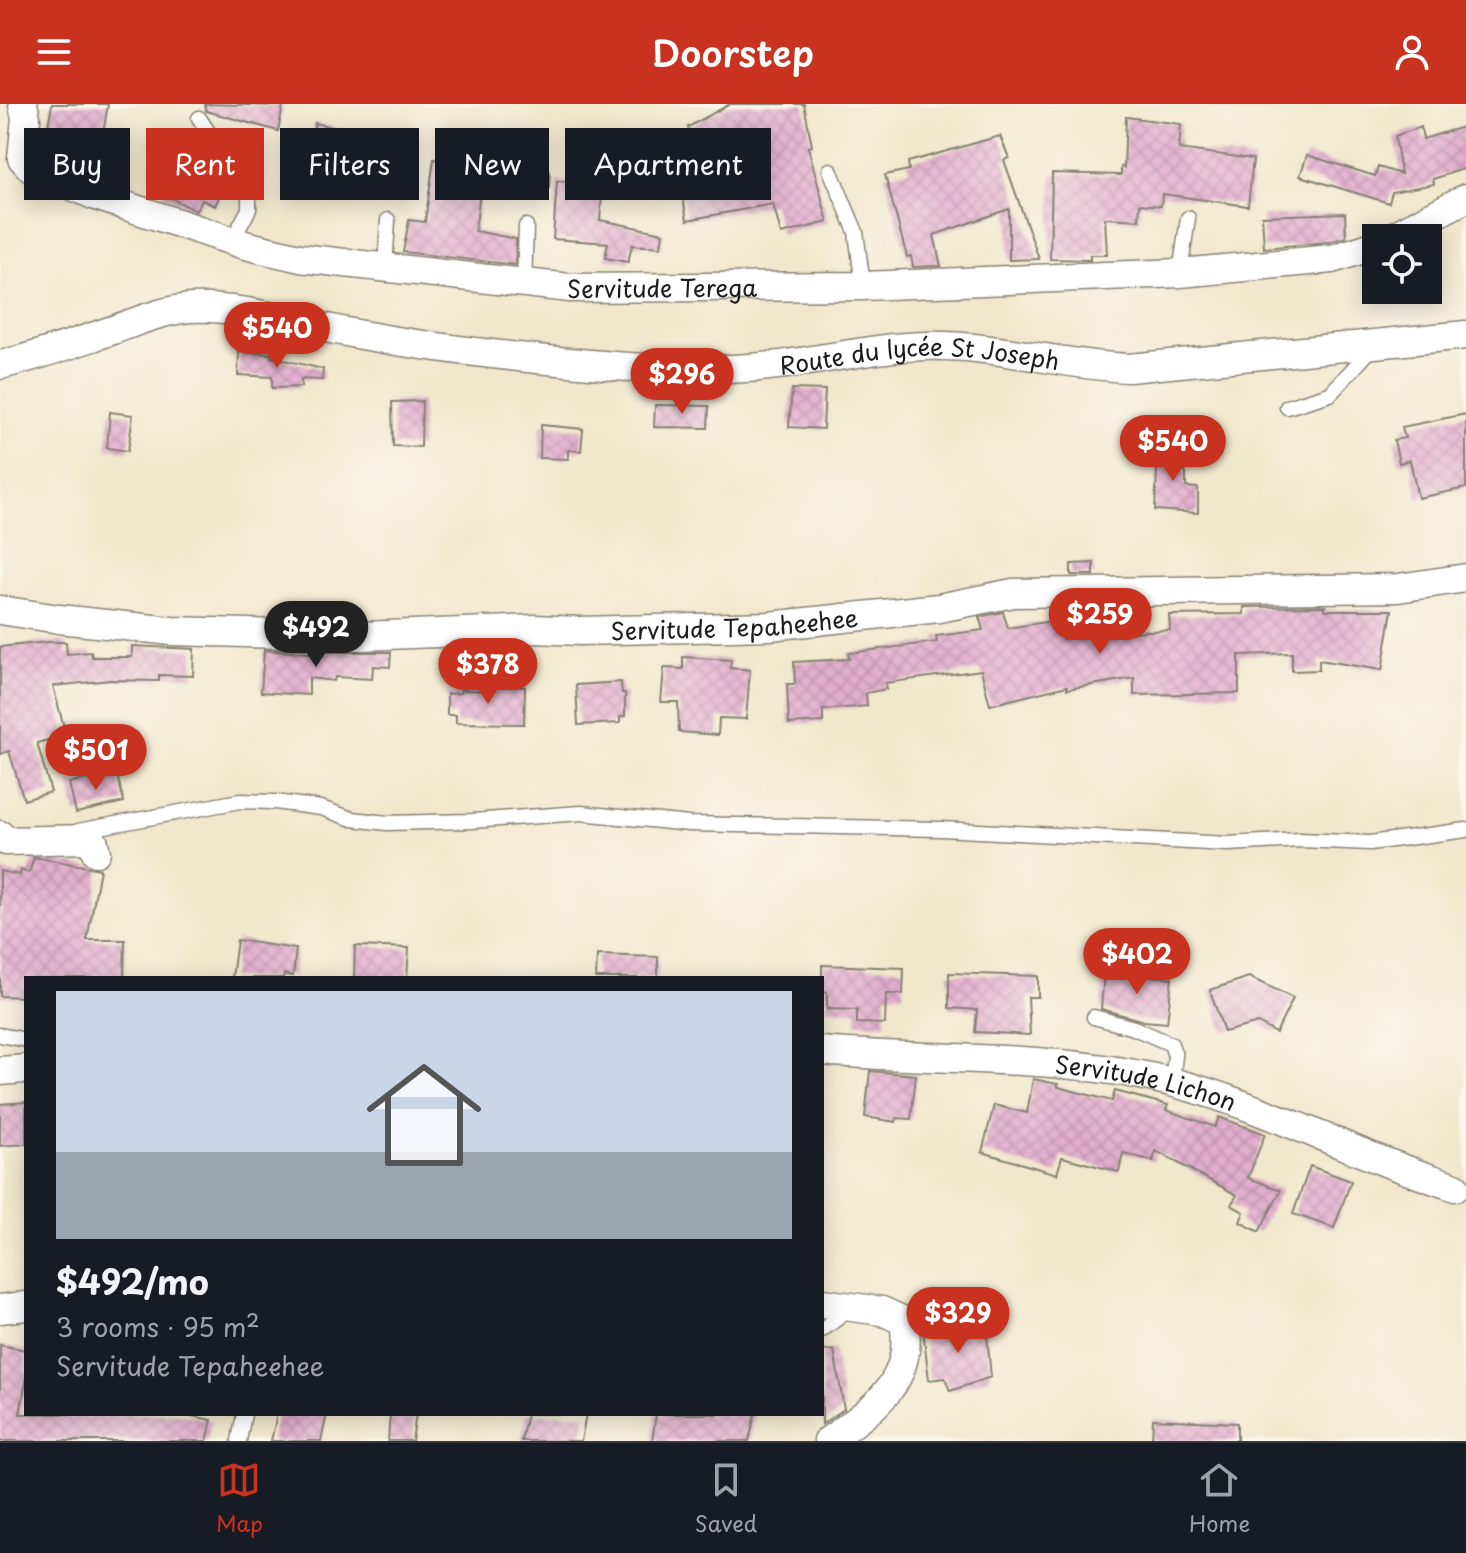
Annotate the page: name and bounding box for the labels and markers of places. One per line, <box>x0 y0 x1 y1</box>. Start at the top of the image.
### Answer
pin: $540 <box>230 302 324 370</box>
pin: $296 <box>635 348 729 416</box>
pin: $540 <box>1126 415 1220 483</box>
pin: $259 <box>1053 588 1147 656</box>
pin: $492 <box>269 601 363 669</box>
pin: $378 <box>441 638 535 706</box>
pin: $501 <box>49 724 143 792</box>
pin: $402 <box>1090 928 1184 996</box>
pin: $329 <box>911 1287 1005 1355</box>

